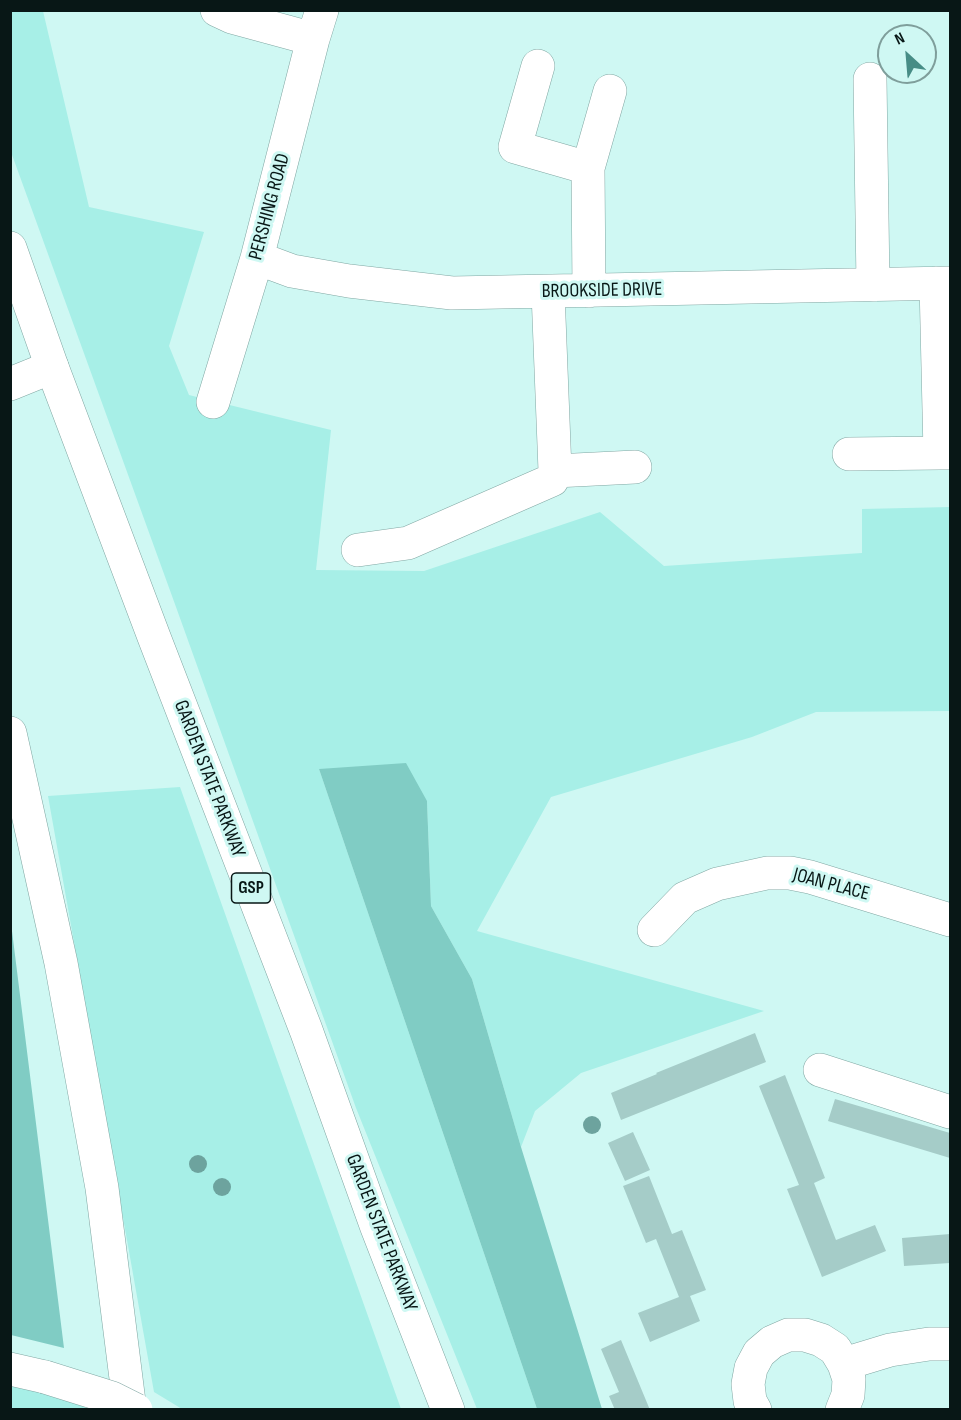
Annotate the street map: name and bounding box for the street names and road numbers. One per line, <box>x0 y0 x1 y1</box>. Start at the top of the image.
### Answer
street label: PERSHING ROAD <box>244 151 296 263</box>
street label: BROOKSIDE DRIVE <box>541 278 663 304</box>
street label: GARDEN STATE PARKWAY <box>168 697 250 861</box>
street label: JOAN PLACE <box>790 863 872 907</box>
road number: GSP <box>232 873 270 903</box>
street label: GARDEN STATE PARKWAY <box>340 1151 422 1315</box>

